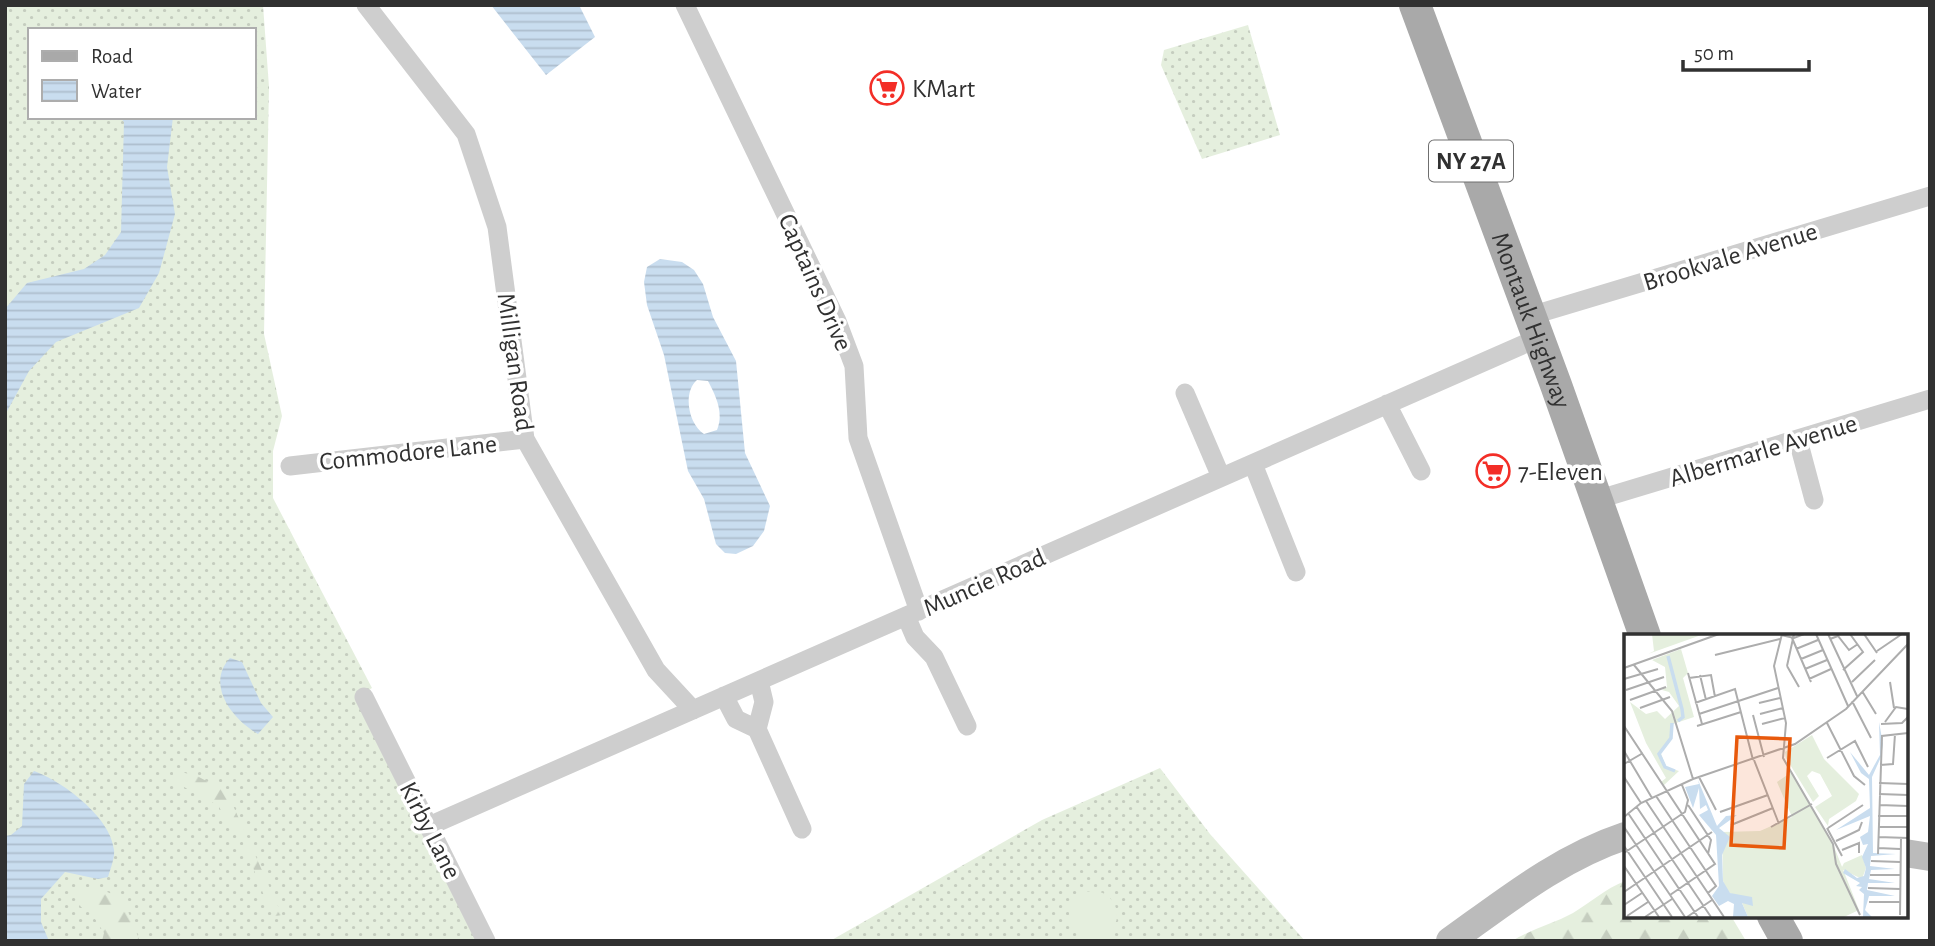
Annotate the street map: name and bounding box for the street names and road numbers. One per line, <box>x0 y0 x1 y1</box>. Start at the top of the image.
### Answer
road number: NY 27A <box>1429 140 1513 182</box>
street label: Captains Drive <box>773 210 857 355</box>
street label: Brookvale Avenue <box>1640 218 1820 296</box>
street label: Montauk Highway <box>1487 229 1575 412</box>
street label: Milligan Road <box>492 291 538 433</box>
street label: Albermarle Avenue <box>1666 410 1860 492</box>
street label: Commodore Lane <box>318 431 498 475</box>
street label: Muncie Road <box>919 544 1049 621</box>
street label: Kirby Lane <box>395 778 466 883</box>

